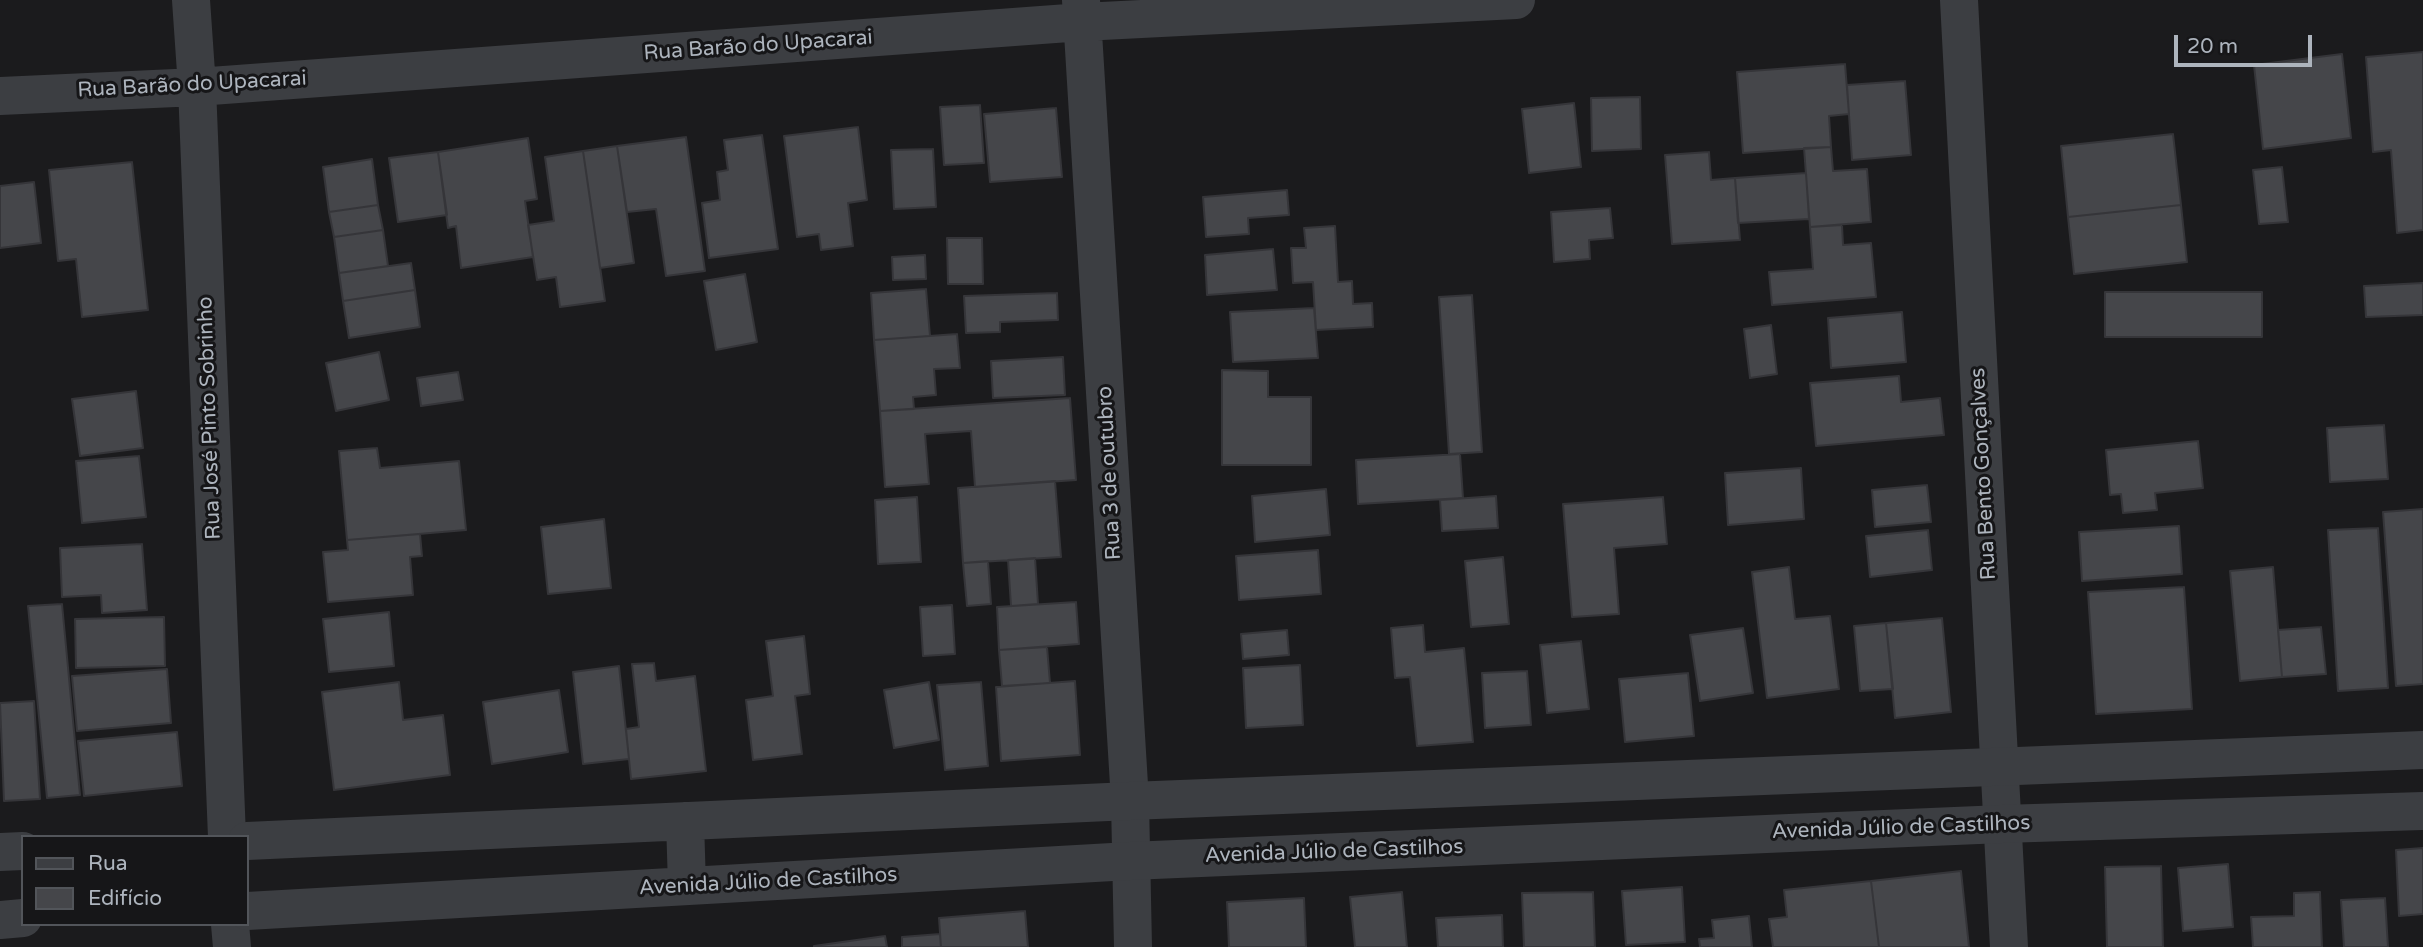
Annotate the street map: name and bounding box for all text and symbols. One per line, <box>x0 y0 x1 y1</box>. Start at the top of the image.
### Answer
scale bar <box>2178 21 2316 65</box>
street label: Rua Barão do Upacarai <box>643 25 873 67</box>
text: 20 m <box>2187 34 2238 59</box>
street label: Rua Barão do Upacarai <box>77 66 307 104</box>
street label: Rua José Pinto Sobrinho <box>193 296 227 540</box>
street label: Rua Bento Gonçalves <box>1966 367 2002 581</box>
street label: Rua 3 de outubro <box>1093 385 1127 561</box>
street label: Avenida Júlio de Castilhos <box>1771 811 2031 845</box>
legend <box>21 835 248 926</box>
street label: Avenida Júlio de Castilhos <box>1204 835 1464 869</box>
text: Rua <box>88 851 128 876</box>
street label: Avenida Júlio de Castilhos <box>638 863 898 901</box>
text: Edifício <box>88 886 162 911</box>

